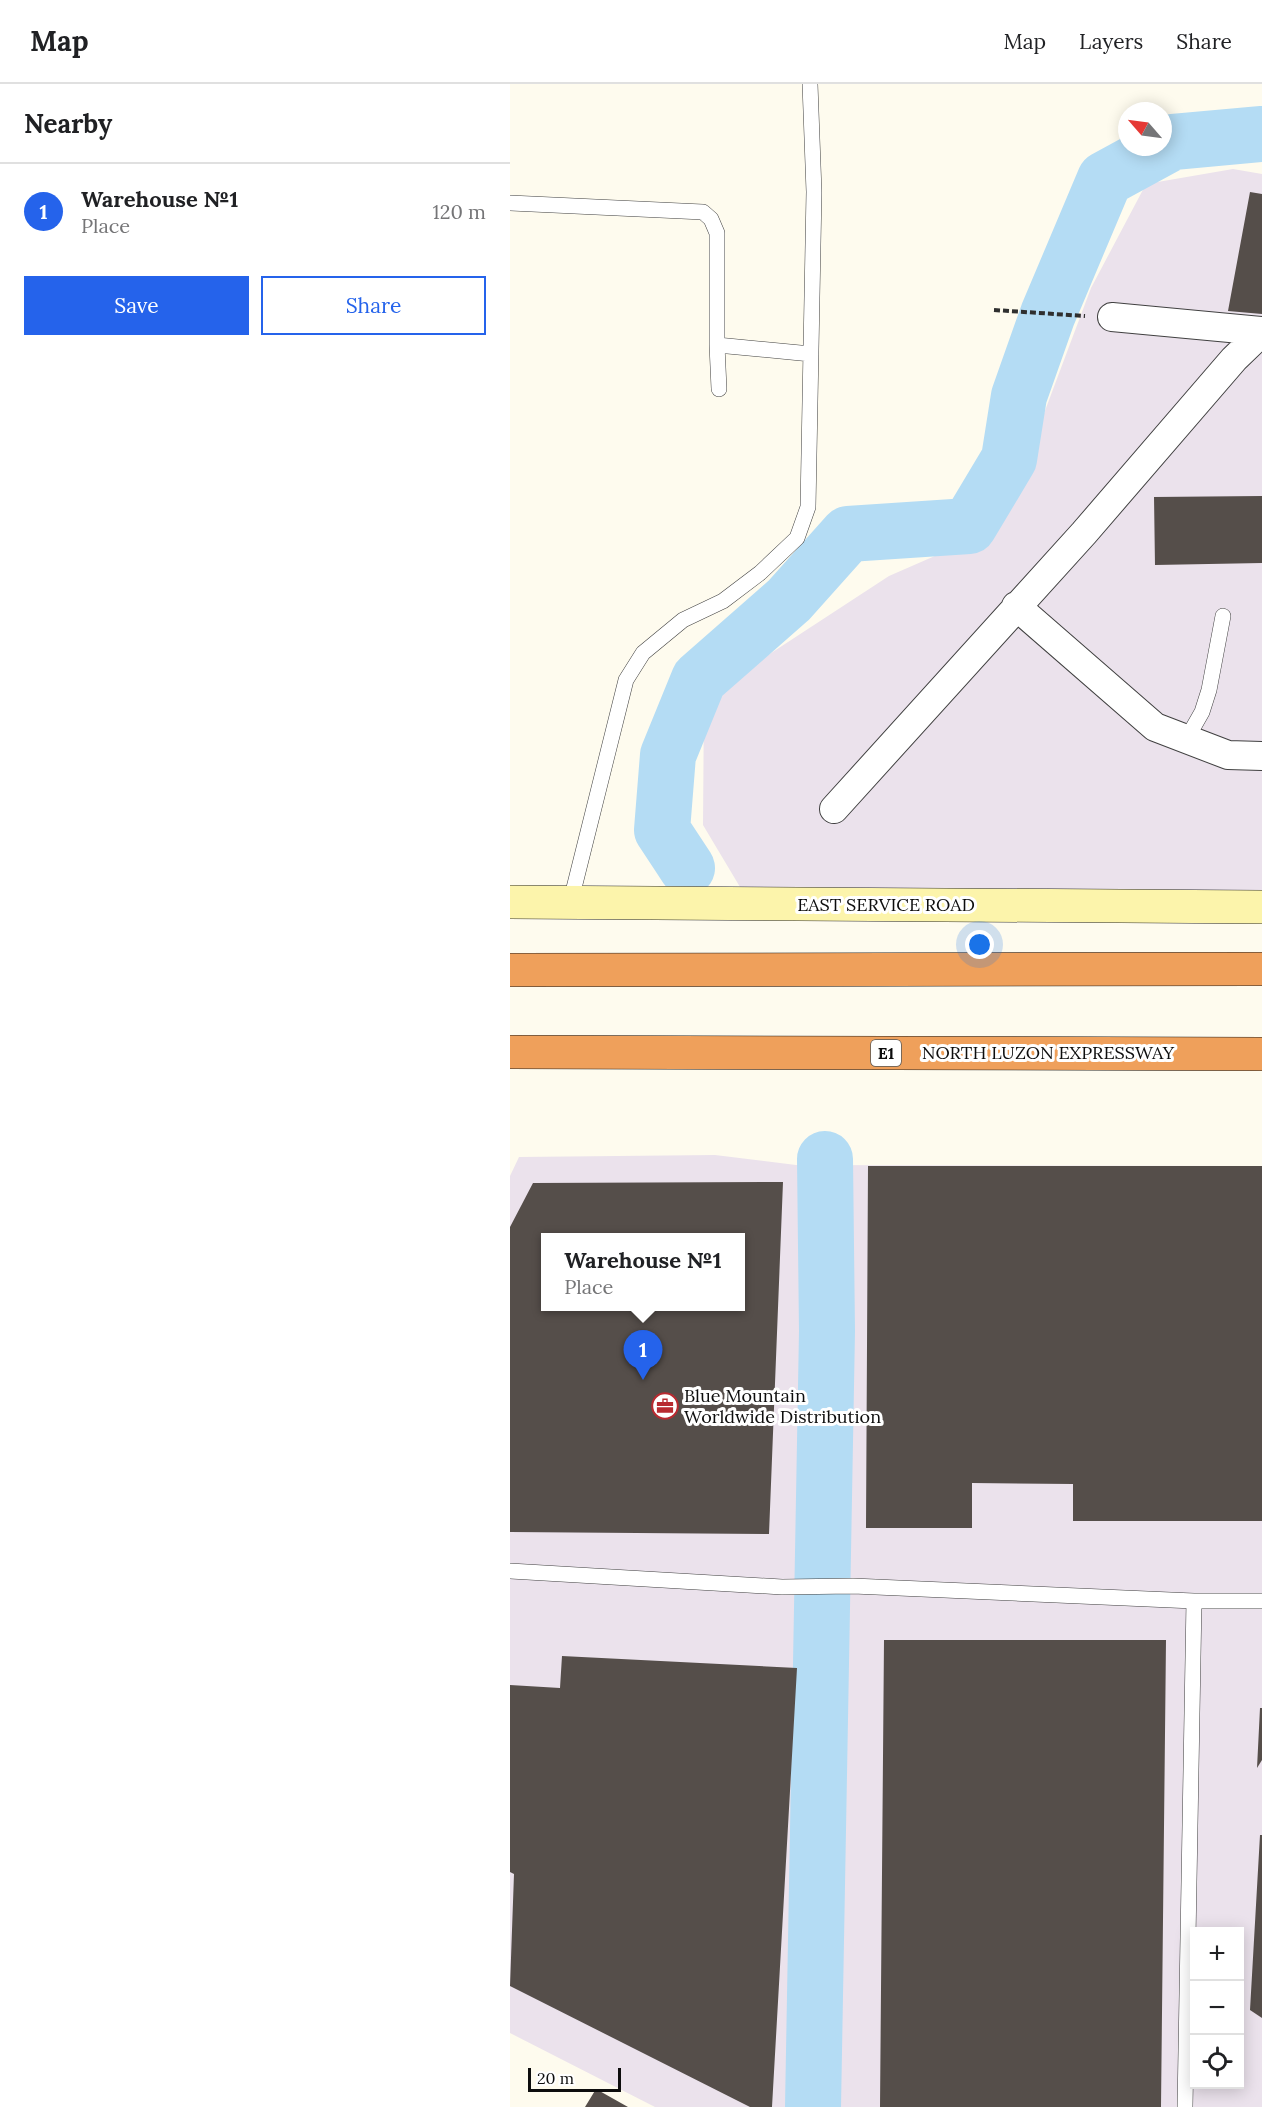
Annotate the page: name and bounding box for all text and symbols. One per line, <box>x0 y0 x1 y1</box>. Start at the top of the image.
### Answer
text: Map <box>30 23 89 59</box>
text: Map <box>1003 28 1046 55</box>
text: Layers <box>1079 28 1143 55</box>
text: Share <box>1176 28 1232 55</box>
north arrow <box>1118 102 1172 156</box>
text: Nearby <box>24 107 112 140</box>
text: Warehouse №1 <box>81 185 238 213</box>
text: 1 <box>39 199 48 224</box>
text: 120 m <box>432 199 486 224</box>
text: Place <box>81 213 130 238</box>
button: Save <box>24 276 249 335</box>
button: Share <box>261 276 486 335</box>
street label: EAST SERVICE ROAD <box>797 893 975 916</box>
your location <box>965 930 994 959</box>
road number: E1 <box>871 1040 901 1066</box>
street label: NORTH LUZON EXPRESSWAY <box>922 1041 1175 1064</box>
popup <box>541 1233 745 1311</box>
text: Warehouse №1 <box>564 1246 722 1274</box>
text: Place <box>564 1274 613 1299</box>
pin: 1 <box>624 1330 662 1380</box>
place label: Blue Mountain Worldwide Distribution <box>684 1384 881 1428</box>
office icon: Blue Mountain Worldwide Distribution <box>650 1391 680 1421</box>
map controls <box>1190 1927 1244 2089</box>
button: + <box>1190 1927 1244 1981</box>
button: − <box>1190 1981 1244 2035</box>
button: locate <box>1190 2035 1244 2089</box>
scale bar <box>528 2065 621 2092</box>
text: 20 m <box>537 2068 574 2088</box>

